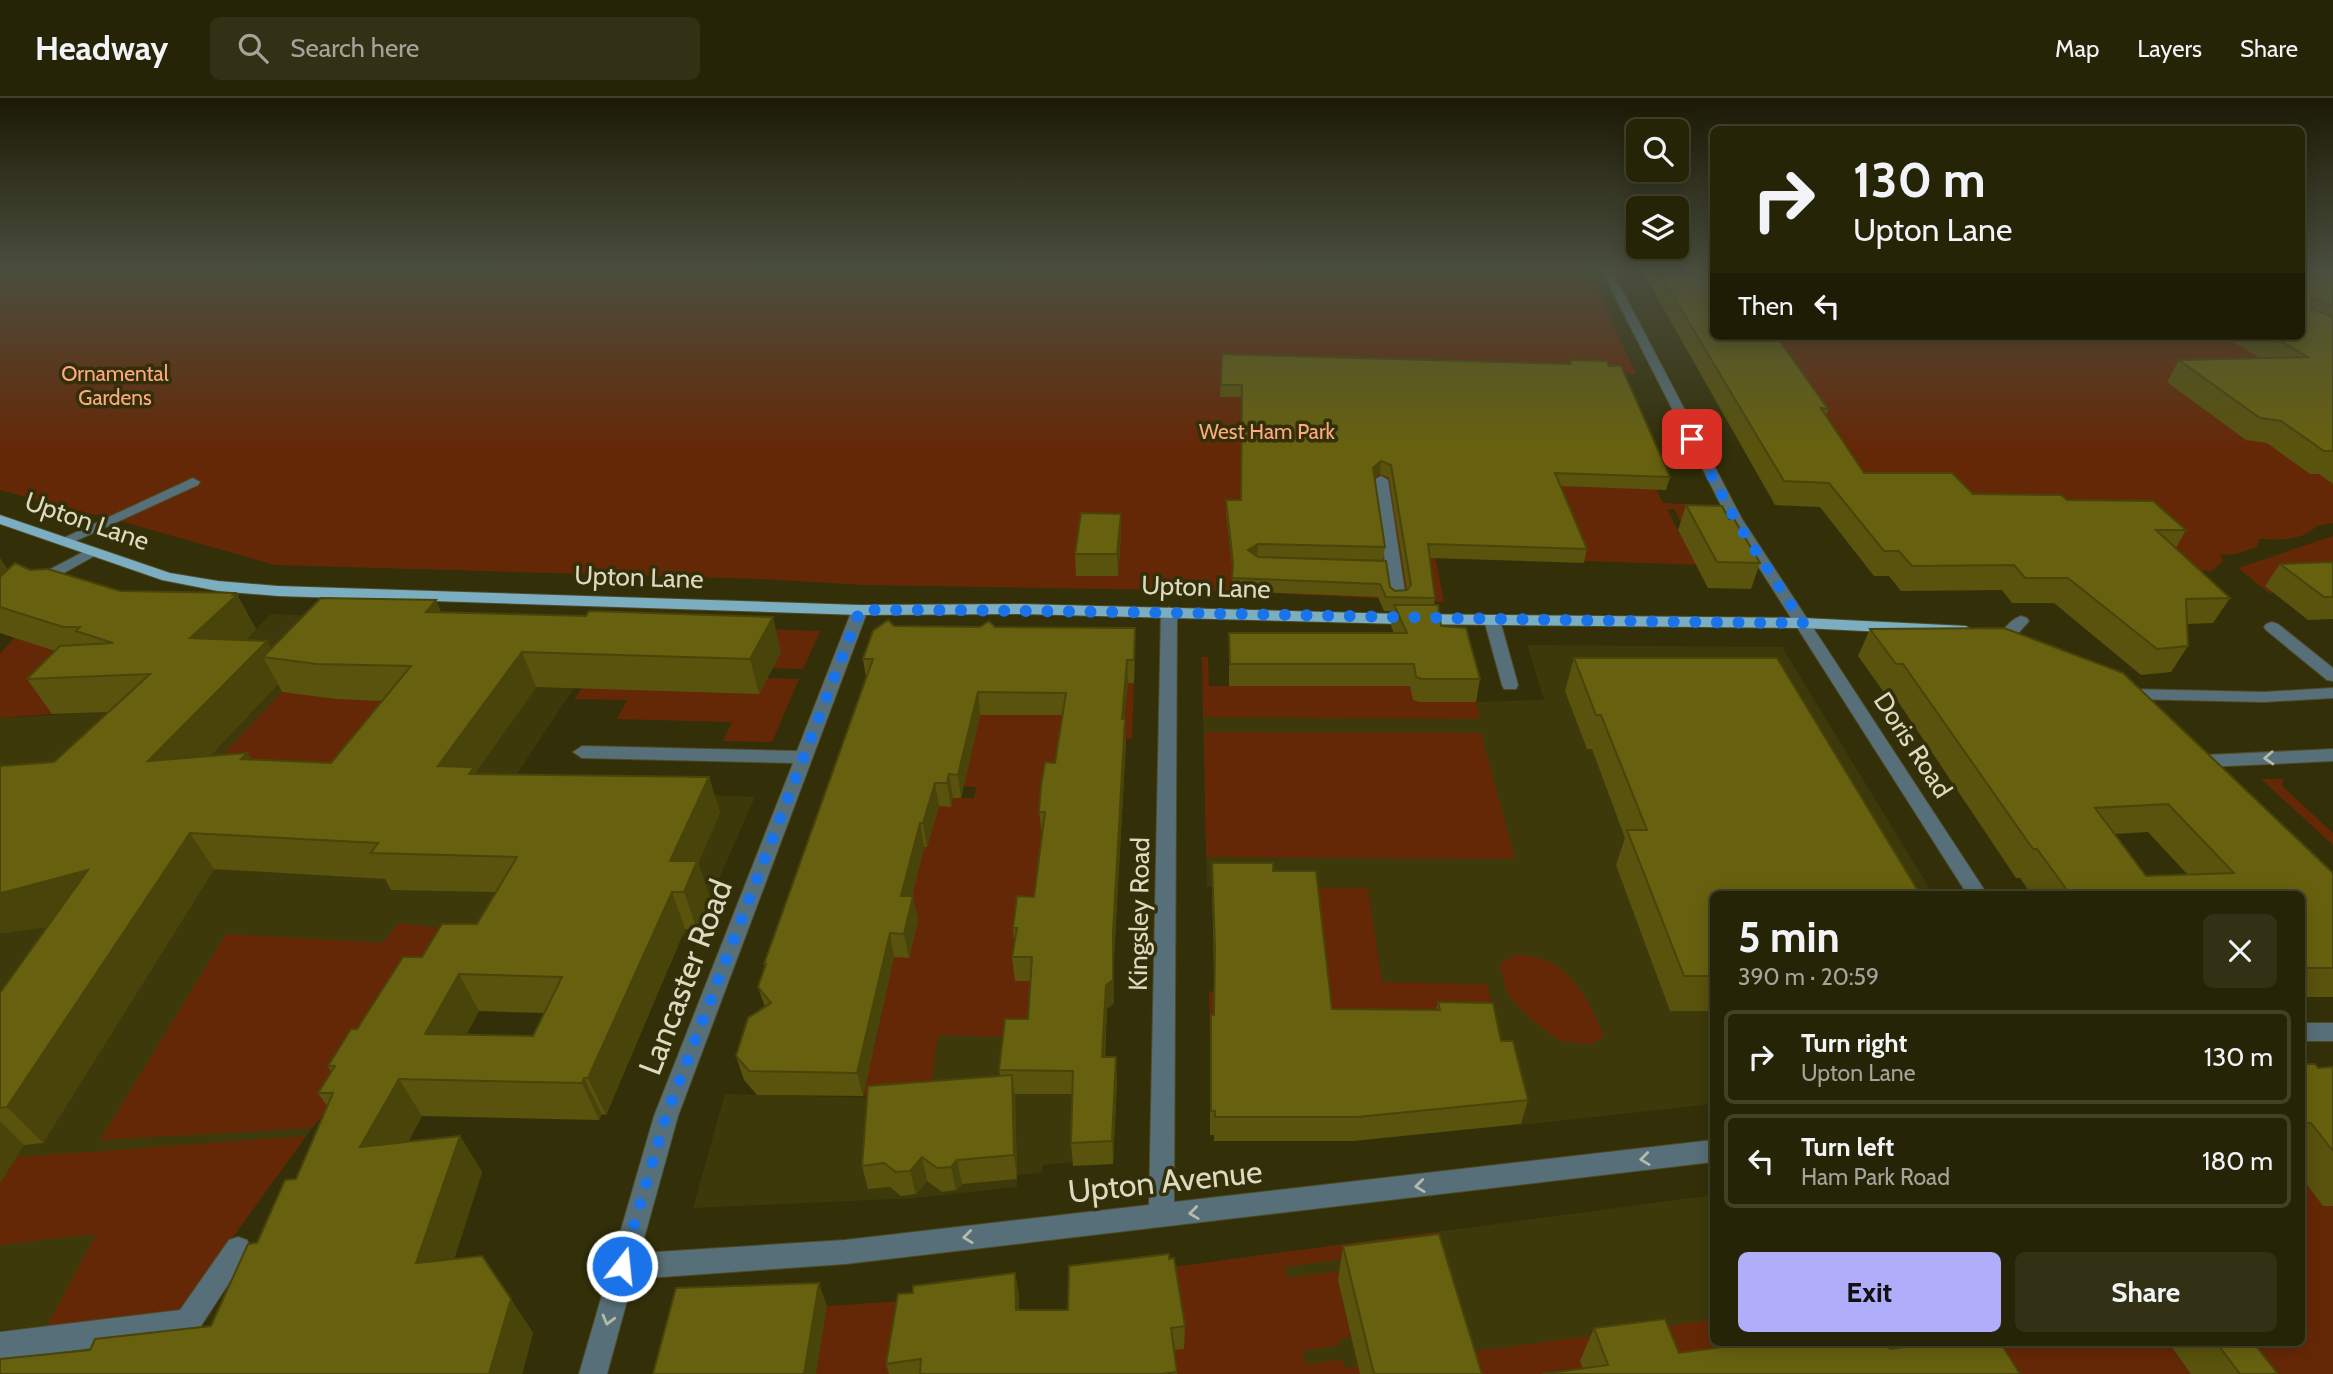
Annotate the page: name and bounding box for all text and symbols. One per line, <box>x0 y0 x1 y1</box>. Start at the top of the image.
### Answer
search box <box>210 17 700 80</box>
text: Headway <box>35 28 168 68</box>
icon: search <box>234 29 272 67</box>
text: Search here <box>290 32 419 64</box>
text: Map <box>2055 34 2099 63</box>
text: Layers <box>2137 34 2202 63</box>
text: Share <box>2240 34 2298 63</box>
map controls <box>1626 119 1689 259</box>
button: search <box>1626 119 1689 182</box>
text: 130 m <box>1853 150 1986 209</box>
icon: right <box>1738 154 1829 245</box>
button: layers <box>1626 196 1689 259</box>
text: Upton Lane <box>1853 210 2012 249</box>
icon: left <box>1808 287 1846 325</box>
text: Then <box>1738 290 1794 322</box>
park label: Ornamental Gardens <box>61 361 169 410</box>
pin <box>1662 409 1722 469</box>
park label: West Ham Park <box>1199 419 1336 444</box>
icon: arrive <box>1673 420 1711 458</box>
street label: Upton Lane <box>21 485 153 557</box>
street label: Upton Lane <box>574 559 704 595</box>
street label: Upton Lane <box>1141 569 1271 605</box>
street label: Doris Road <box>1867 686 1959 804</box>
one-way arrow <box>2264 751 2275 766</box>
street label: Kingsley Road <box>1122 837 1156 991</box>
street label: Lancaster Road <box>630 874 740 1080</box>
text: 5 min <box>1738 911 1840 963</box>
button: close <box>2203 914 2277 988</box>
text: 390 m · 20:59 <box>1738 963 1879 991</box>
text: Turn right <box>1801 1027 1907 1059</box>
icon: right <box>1742 1038 1780 1076</box>
text: 130 m <box>2204 1041 2273 1073</box>
text: Upton Lane <box>1801 1059 1915 1087</box>
text: Turn left <box>1801 1131 1894 1163</box>
icon: left <box>1742 1142 1780 1180</box>
text: 180 m <box>2202 1145 2273 1177</box>
street label: Upton Avenue <box>1066 1151 1264 1211</box>
one-way arrow <box>1640 1151 1651 1166</box>
text: Ham Park Road <box>1801 1163 1950 1191</box>
one-way arrow <box>1414 1178 1425 1193</box>
one-way arrow <box>1188 1205 1200 1220</box>
position arrow <box>585 1229 659 1303</box>
one-way arrow <box>962 1230 973 1245</box>
button: Exit <box>1738 1252 2001 1332</box>
button: Share <box>2015 1252 2277 1332</box>
one-way arrow <box>601 1314 616 1326</box>

